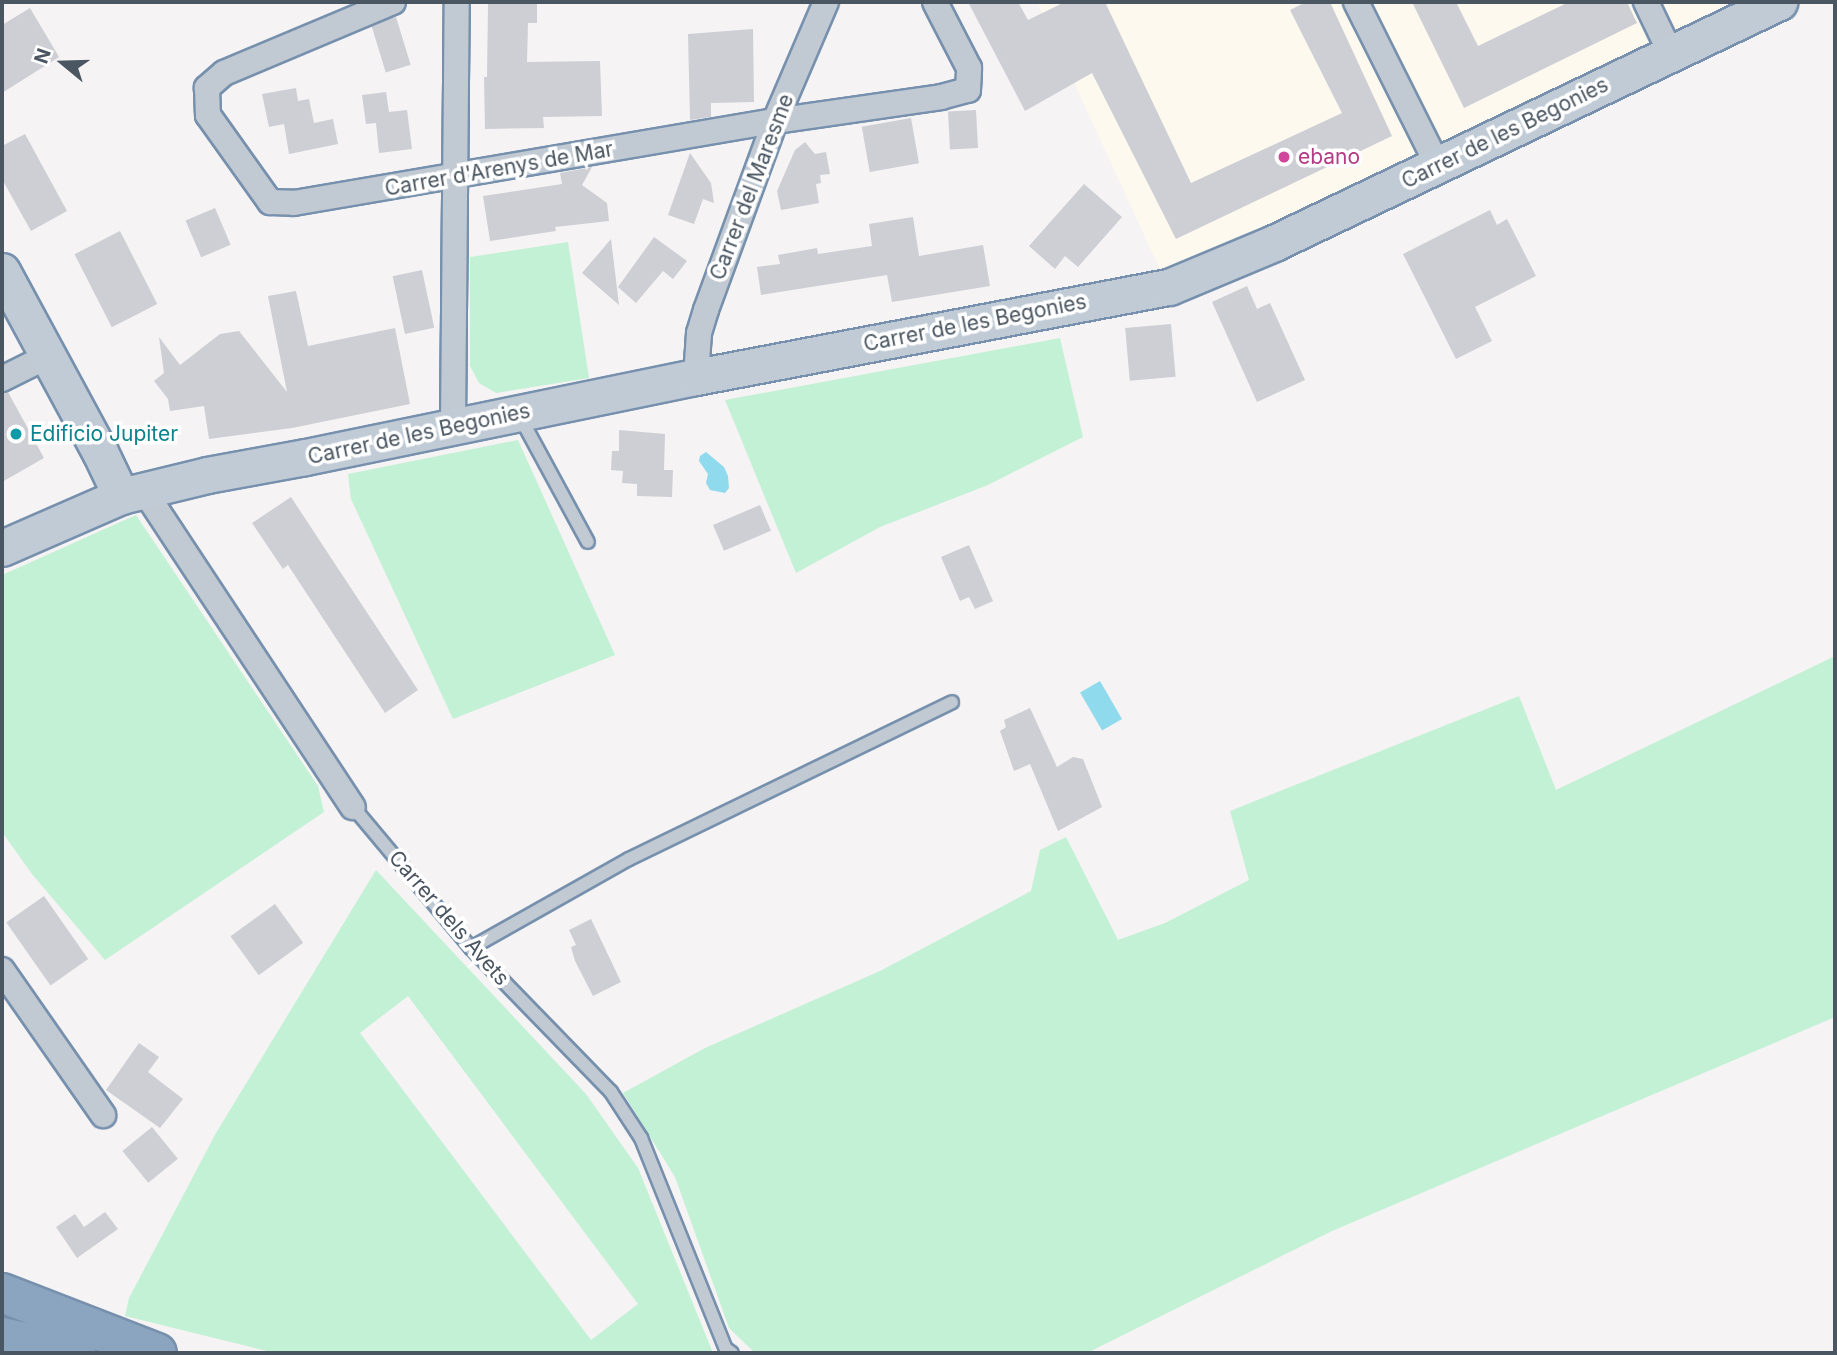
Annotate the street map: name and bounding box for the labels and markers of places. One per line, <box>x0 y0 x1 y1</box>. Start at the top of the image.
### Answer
place label: ebano <box>1298 144 1360 170</box>
marker: ebano <box>1276 149 1292 165</box>
place label: Edificio Jupiter <box>30 421 178 447</box>
marker: Edificio Jupiter <box>8 426 24 442</box>

